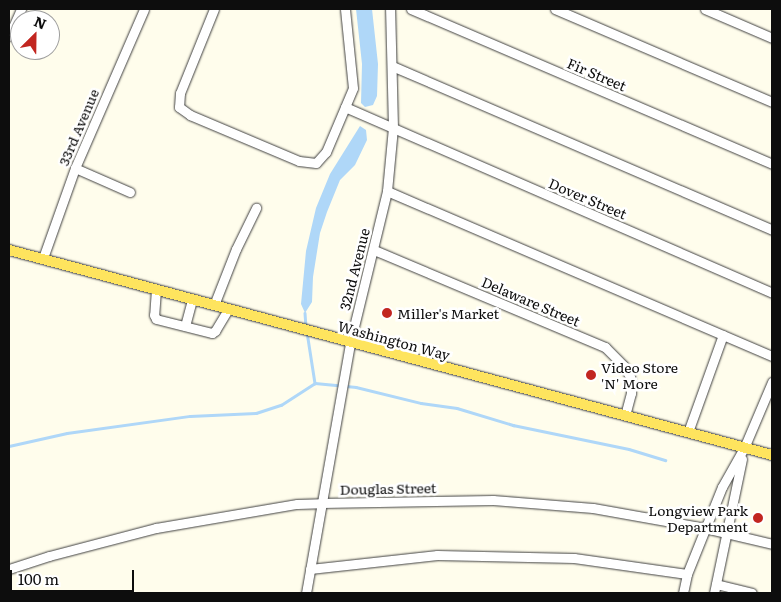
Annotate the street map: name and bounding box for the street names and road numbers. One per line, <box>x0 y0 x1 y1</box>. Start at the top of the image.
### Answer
street label: Fir Street <box>565 54 629 94</box>
street label: 33rd Avenue <box>54 86 102 168</box>
street label: Dover Street <box>546 174 630 222</box>
street label: 32nd Avenue <box>336 226 372 312</box>
street label: Delaware Street <box>479 273 583 329</box>
street label: Washington Way <box>336 317 452 363</box>
street label: Douglas Street <box>340 479 436 497</box>

